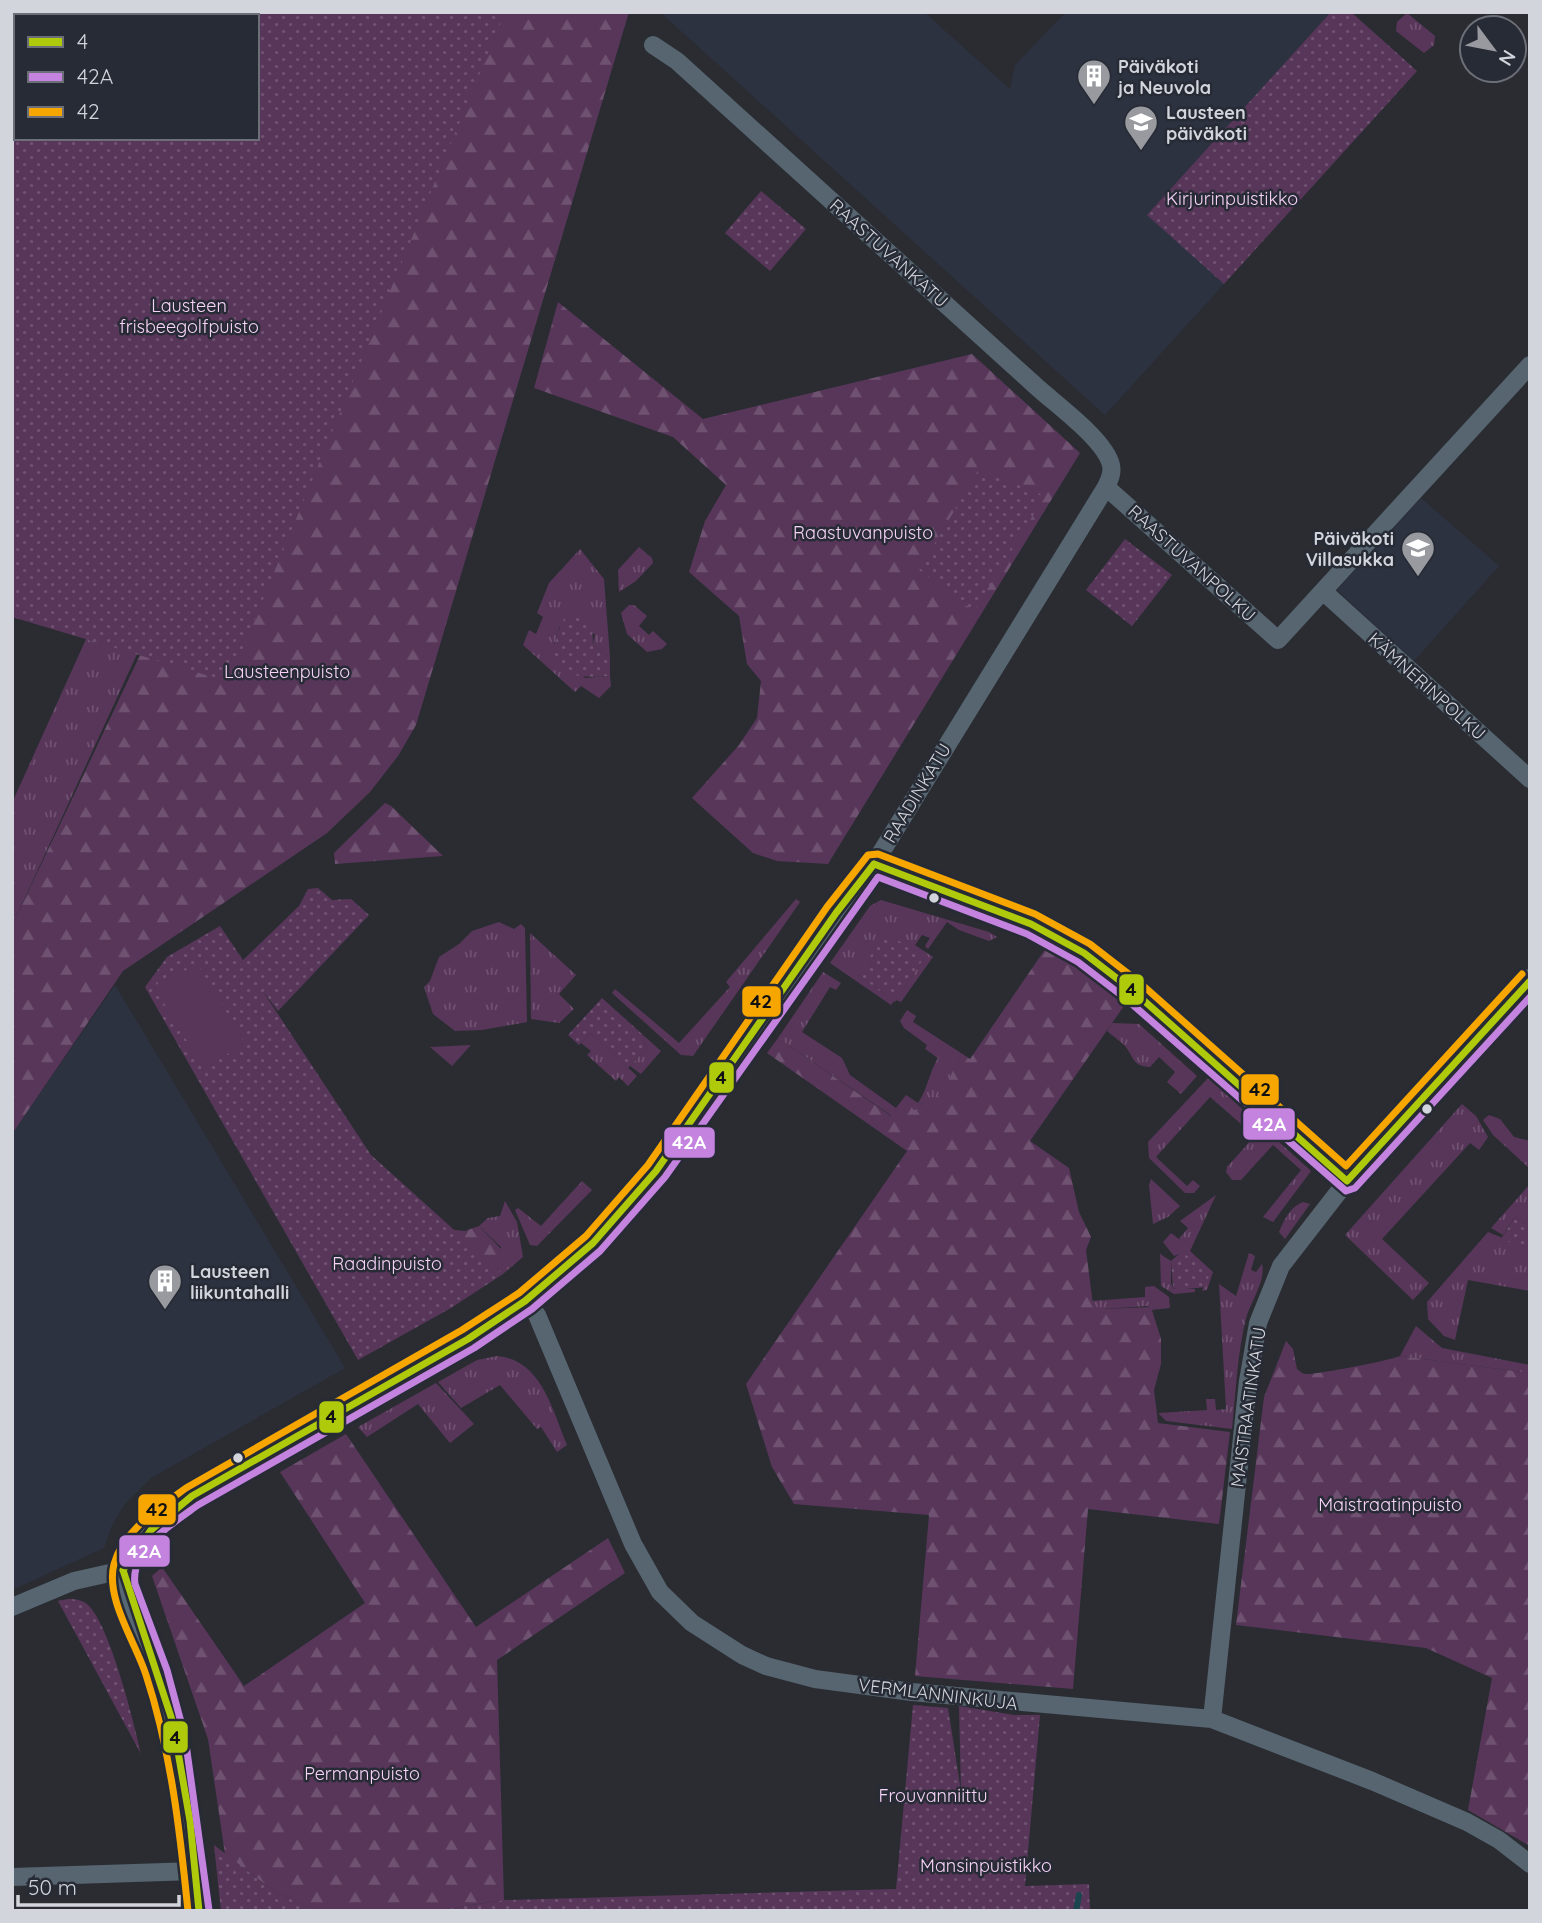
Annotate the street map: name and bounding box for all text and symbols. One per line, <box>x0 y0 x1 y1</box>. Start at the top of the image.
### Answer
legend <box>14 14 259 140</box>
north arrow <box>1458 14 1528 84</box>
text: 4 <box>77 28 88 54</box>
text: N <box>1494 46 1521 70</box>
place label: Päiväkoti ja Neuvola <box>1117 55 1211 99</box>
building icon: Päiväkoti ja Neuvola <box>1075 57 1113 106</box>
text: 42A <box>77 63 113 89</box>
text: 42 <box>77 98 100 124</box>
place label: Lausteen päiväkoti <box>1166 101 1247 145</box>
school or university icon: Lausteen päiväkoti <box>1122 103 1160 152</box>
park label: Kirjurinpuistikko <box>1166 187 1298 210</box>
street label: RAASTUVANKATU <box>825 194 953 312</box>
park label: Lausteen frisbeegolfpuisto <box>119 294 259 338</box>
street label: RAASTUVANPOLKU <box>1123 500 1261 626</box>
park label: Raastuvanpuisto <box>793 521 933 544</box>
place label: Päiväkoti Villasukka <box>1306 527 1394 571</box>
school or university icon: Päiväkoti Villasukka <box>1399 529 1437 578</box>
street label: KÄMNERINPOLKU <box>1363 627 1491 745</box>
park label: Lausteenpuisto <box>224 660 350 683</box>
street label: RAADINKATU <box>878 739 956 847</box>
unlabelled marker <box>927 891 941 905</box>
line badge: 4 <box>1118 973 1145 1006</box>
text: 4 <box>1125 977 1137 1001</box>
line badge: 42 <box>741 985 782 1018</box>
text: 42 <box>750 989 772 1013</box>
line badge: 4 <box>708 1061 735 1094</box>
text: 4 <box>715 1065 727 1089</box>
line badge: 42 <box>1240 1073 1280 1106</box>
text: 42 <box>1249 1077 1271 1101</box>
unlabelled marker <box>1420 1102 1434 1116</box>
line badge: 42A <box>1242 1107 1296 1141</box>
text: 42A <box>1252 1112 1286 1136</box>
line badge: 42A <box>663 1126 716 1159</box>
text: 42A <box>672 1130 706 1154</box>
park label: Raadinpuisto <box>332 1252 442 1275</box>
place label: Lausteen liikuntahalli <box>190 1260 289 1304</box>
building icon: Lausteen liikuntahalli <box>146 1262 184 1311</box>
street label: MAISTRAATINKATU <box>1225 1325 1271 1489</box>
line badge: 4 <box>318 1400 345 1434</box>
text: 4 <box>325 1404 337 1428</box>
unlabelled marker <box>231 1451 245 1465</box>
line badge: 42 <box>137 1493 177 1526</box>
park label: Maistraatinpuisto <box>1318 1493 1462 1516</box>
text: 42 <box>146 1497 168 1521</box>
line badge: 42A <box>118 1534 171 1568</box>
text: 42A <box>127 1539 161 1563</box>
street label: VERMLANNINKUJA <box>857 1673 1019 1715</box>
line badge: 4 <box>162 1720 189 1754</box>
text: 4 <box>169 1725 181 1749</box>
park label: Permanpuisto <box>304 1762 420 1785</box>
park label: Frouvanniittu <box>878 1784 988 1807</box>
park label: Mansinpuistikko <box>920 1854 1052 1877</box>
scale bar <box>18 1864 178 1908</box>
text: 50 m <box>28 1874 77 1900</box>

